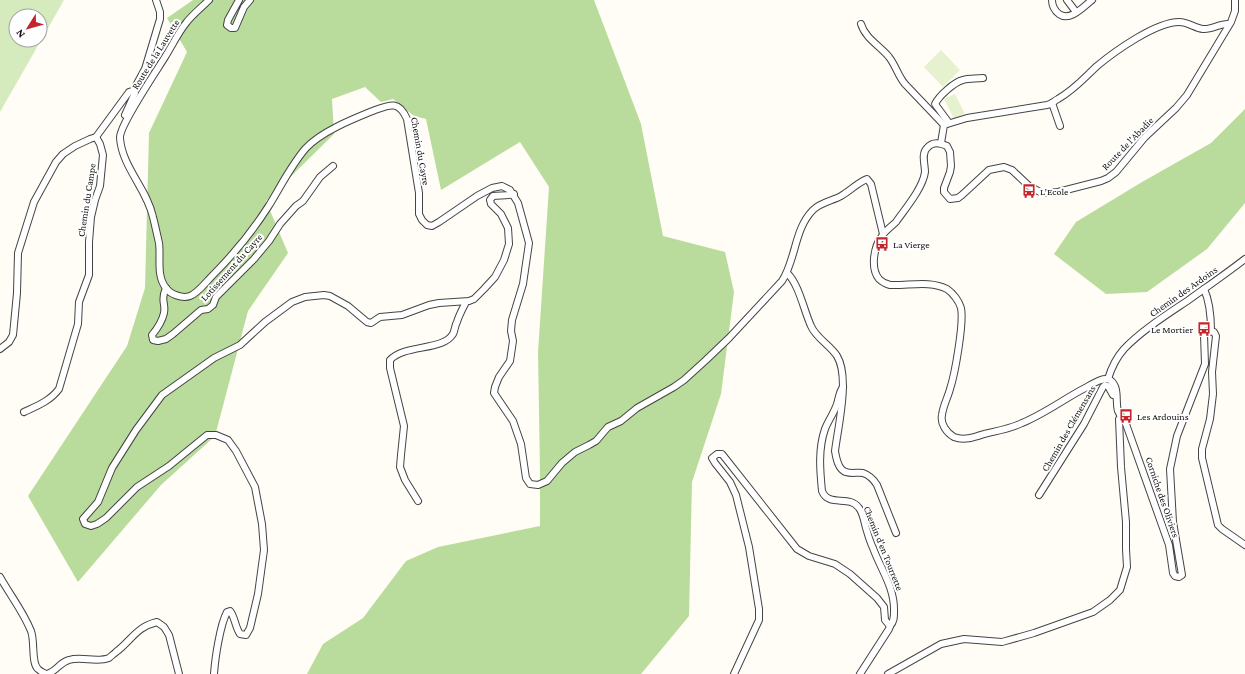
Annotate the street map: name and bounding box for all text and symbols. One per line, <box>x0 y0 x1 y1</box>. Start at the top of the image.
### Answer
north arrow <box>8 8 48 48</box>
street label: Route de la Lauvette <box>129 17 182 91</box>
text: N <box>13 27 27 41</box>
street label: Route de l'Abadie <box>1099 114 1156 172</box>
street label: Chemin du Cayre <box>409 116 432 187</box>
street label: Chemin du Campe <box>75 162 98 238</box>
bus stop icon: L’Ecole <box>1021 183 1037 199</box>
place label: L’Ecole <box>1040 186 1069 197</box>
street label: Lotissement du Cayre <box>198 231 265 303</box>
bus stop icon: La Vierge <box>874 236 890 252</box>
place label: La Vierge <box>893 239 930 250</box>
street label: Chemin des Ardoins <box>1147 264 1219 319</box>
bus stop icon: Le Mortier <box>1196 321 1212 337</box>
place label: Le Mortier <box>1151 324 1193 335</box>
street label: Chemin des Clémensans <box>1039 383 1098 473</box>
bus stop icon: Les Ardouins <box>1118 408 1134 424</box>
place label: Les Ardouins <box>1137 411 1189 422</box>
street label: Corniche des Oliviers <box>1144 455 1182 539</box>
street label: Chemin d'en Tourrette <box>862 504 906 593</box>

